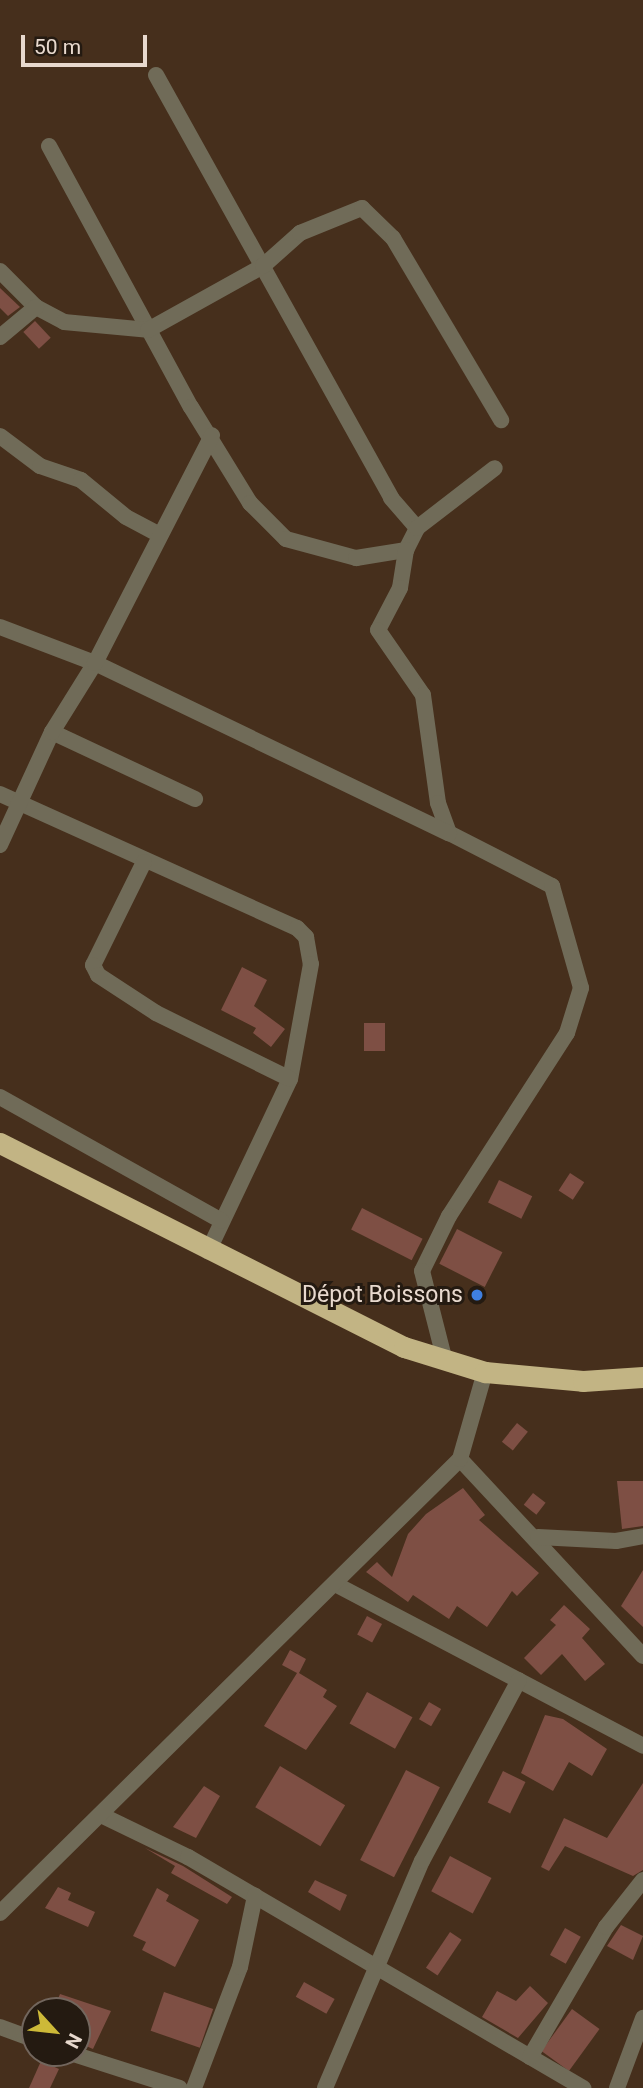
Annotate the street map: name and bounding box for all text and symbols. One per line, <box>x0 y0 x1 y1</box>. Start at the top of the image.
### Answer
scale bar <box>24 21 150 65</box>
text: 50 m <box>34 35 81 59</box>
place label: Dépot Boissons <box>302 1281 463 1309</box>
marker: Dépot Boissons <box>469 1287 485 1303</box>
north arrow <box>21 1997 91 2067</box>
text: N <box>60 2030 87 2052</box>

